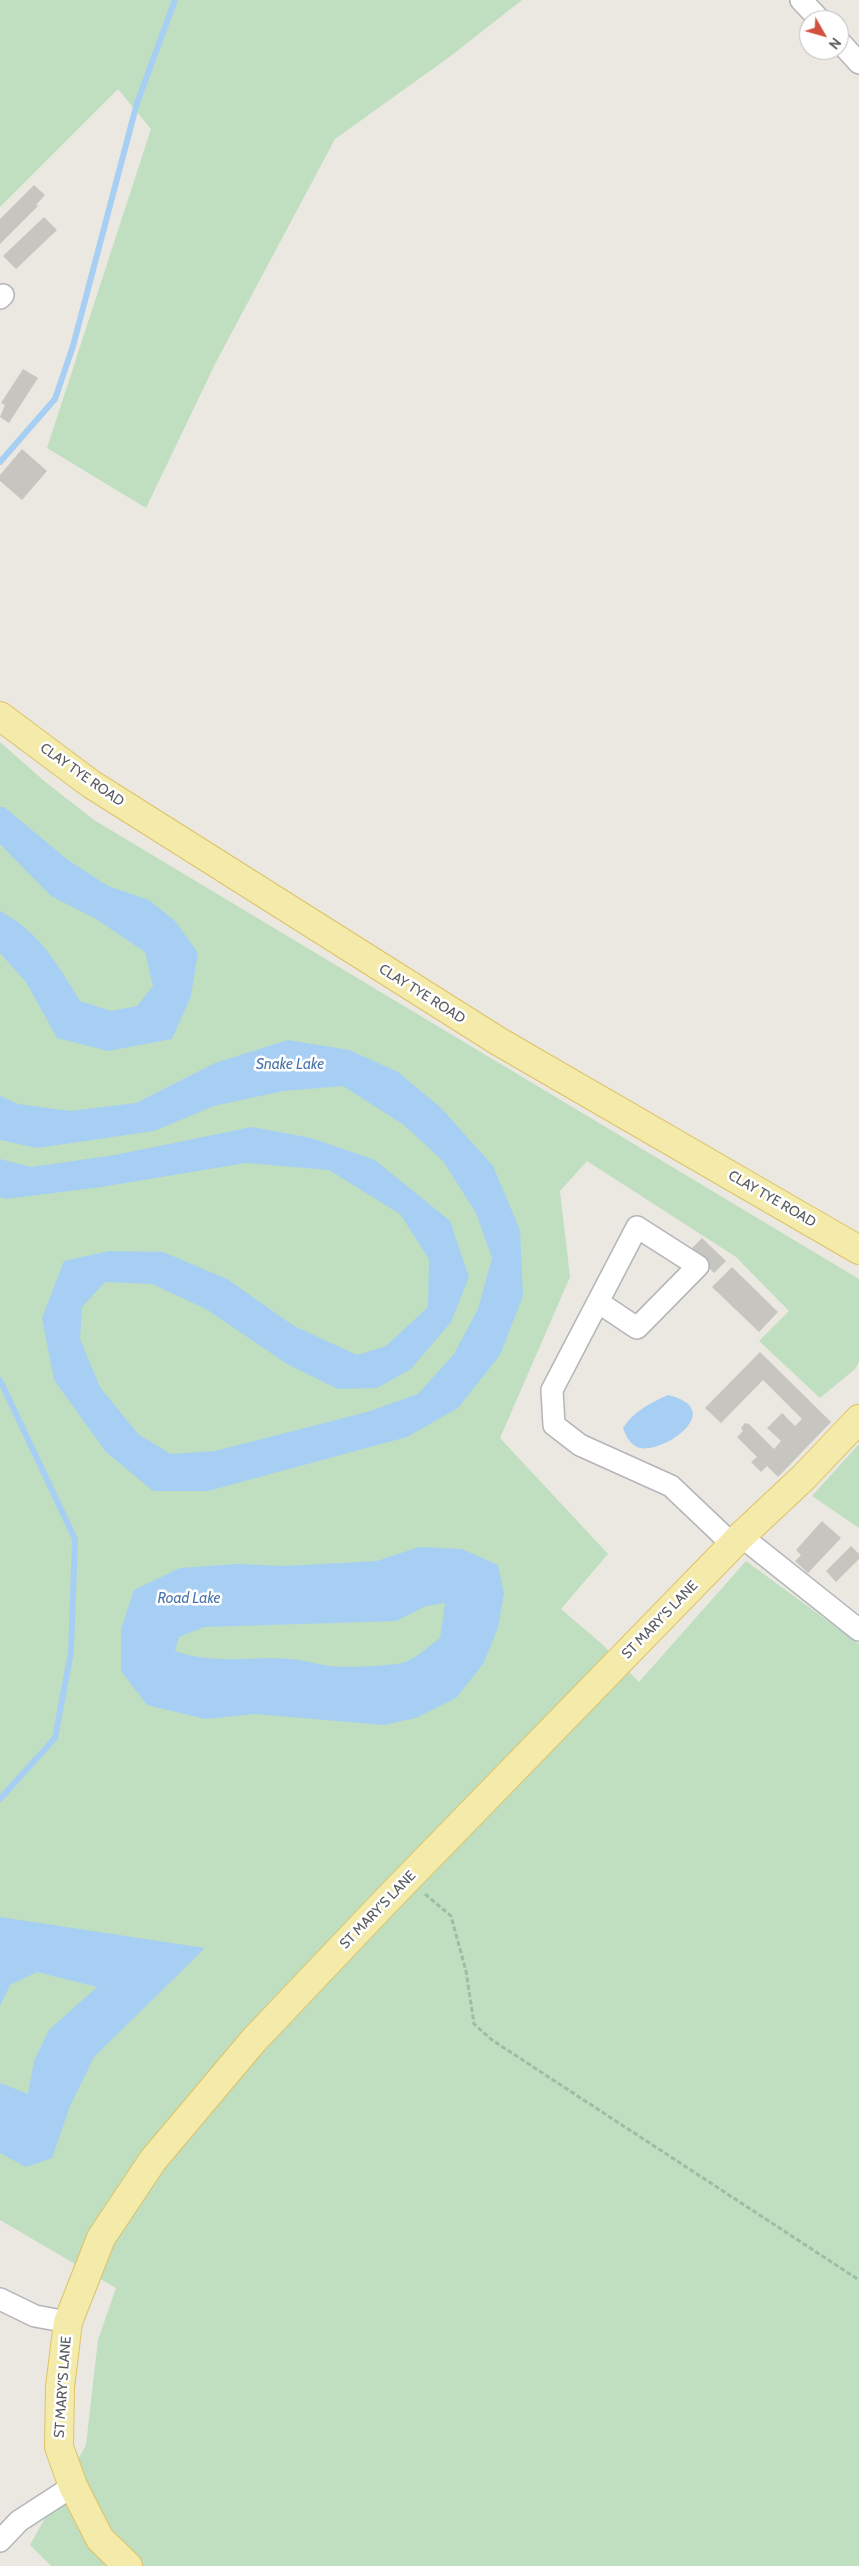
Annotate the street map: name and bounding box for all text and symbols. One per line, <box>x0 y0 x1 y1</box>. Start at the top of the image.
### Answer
north arrow <box>799 10 849 60</box>
text: N <box>825 34 845 53</box>
street label: CLAY TYE ROAD <box>37 740 127 810</box>
street label: CLAY TYE ROAD <box>376 961 468 1027</box>
water label: Snake Lake <box>256 1056 324 1074</box>
street label: CLAY TYE ROAD <box>725 1167 819 1231</box>
street label: ST MARY'S LANE <box>619 1577 701 1663</box>
water label: Road Lake <box>158 1590 220 1608</box>
street label: ST MARY'S LANE <box>337 1867 419 1953</box>
street label: ST MARY'S LANE <box>51 2336 75 2438</box>

